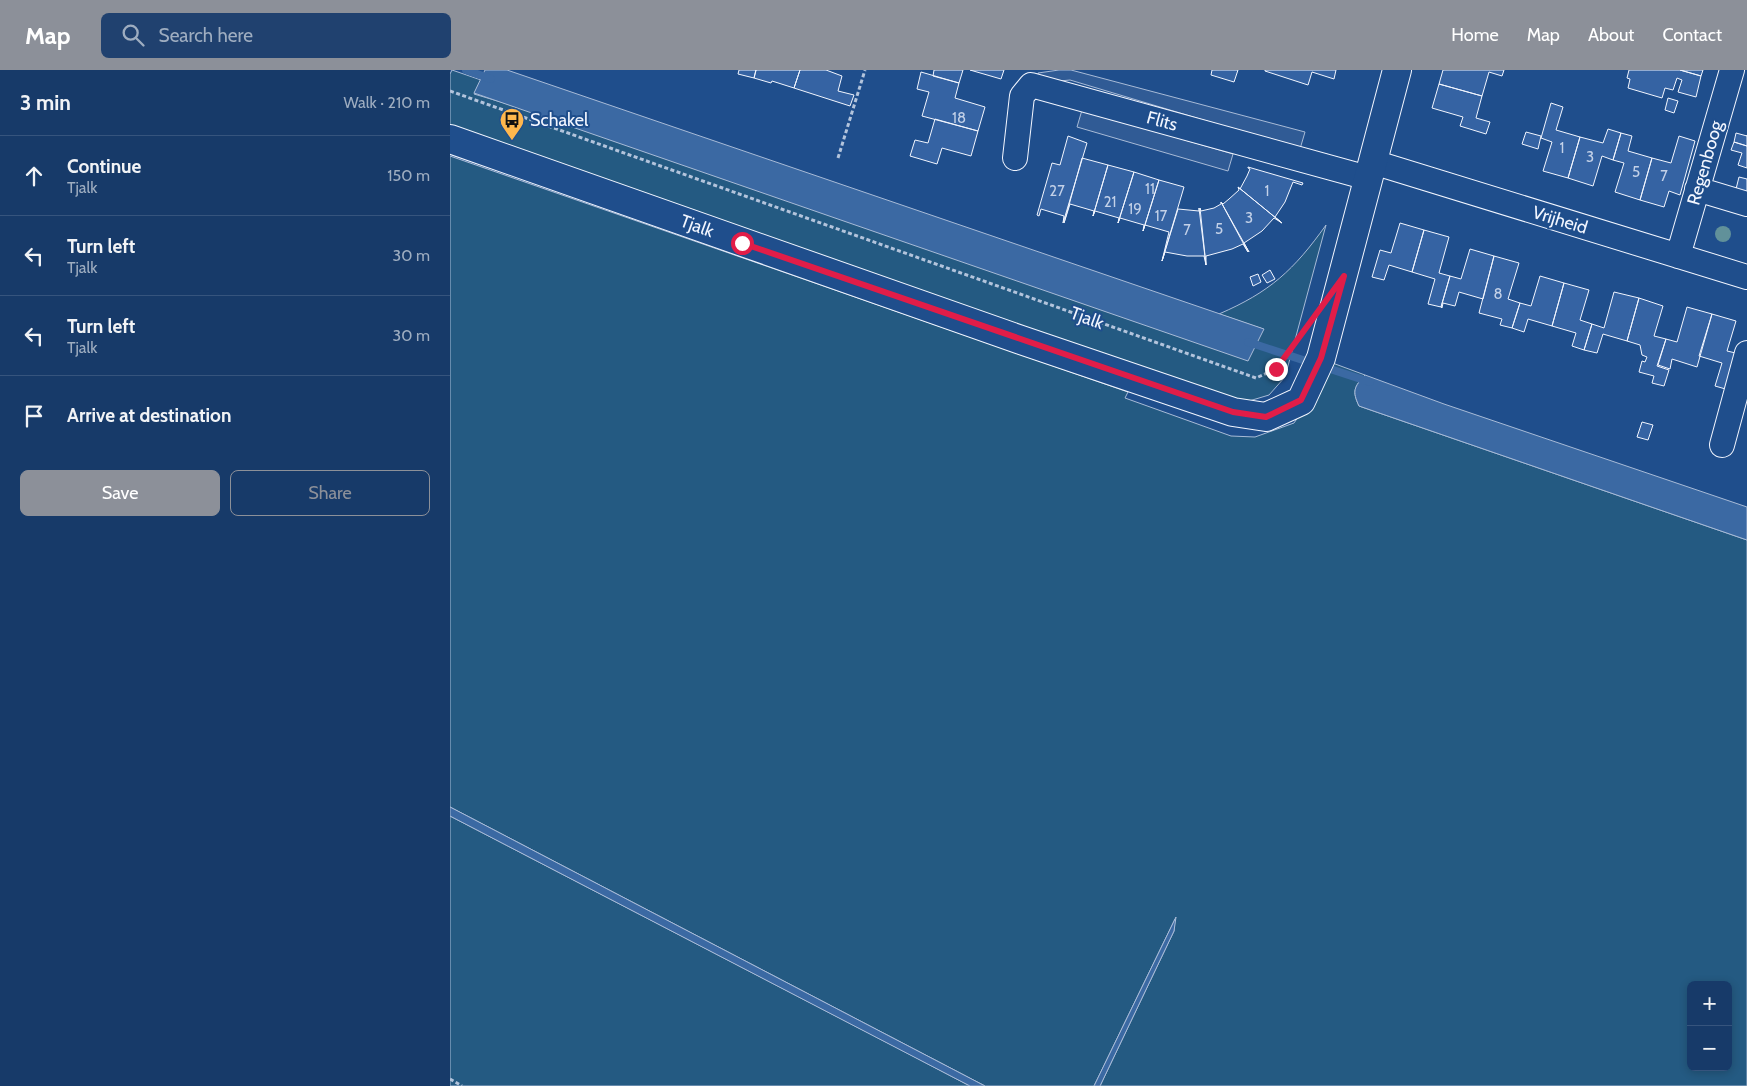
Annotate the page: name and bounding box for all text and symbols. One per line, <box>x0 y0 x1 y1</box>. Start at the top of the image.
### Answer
search box <box>101 13 451 58</box>
text: Map <box>25 21 71 50</box>
icon: search <box>119 21 147 49</box>
text: Search here <box>159 24 253 47</box>
text: Home <box>1451 24 1499 46</box>
text: Map <box>1527 24 1560 46</box>
text: About <box>1588 24 1634 46</box>
text: Contact <box>1662 24 1722 46</box>
text: 3 min <box>20 90 71 115</box>
text: Walk · 210 m <box>343 93 430 112</box>
street label: Flits <box>1144 106 1180 136</box>
bus stop icon: Schakel <box>499 107 525 141</box>
place label: Schakel <box>530 109 589 131</box>
house number: 18 <box>952 109 966 127</box>
street label: Regenboog <box>1682 117 1728 208</box>
house number: 1 <box>1560 139 1564 157</box>
house number: 3 <box>1586 148 1594 166</box>
text: Continue <box>67 155 141 178</box>
icon: ahead <box>20 162 48 190</box>
house number: 5 <box>1632 163 1640 181</box>
text: 150 m <box>387 166 430 185</box>
house number: 7 <box>1660 167 1668 185</box>
text: Tjalk <box>67 178 97 197</box>
house number: 11 <box>1145 180 1155 198</box>
house number: 27 <box>1049 182 1065 200</box>
house number: 1 <box>1265 182 1269 200</box>
house number: 21 <box>1104 193 1116 211</box>
house number: 19 <box>1128 200 1142 218</box>
street label: Vrijheid <box>1530 201 1590 239</box>
house number: 17 <box>1155 207 1168 225</box>
house number: 3 <box>1245 209 1253 227</box>
street label: Tjalk <box>677 210 718 243</box>
house number: 5 <box>1215 220 1223 238</box>
house number: 7 <box>1183 221 1191 239</box>
route start <box>731 232 754 255</box>
text: Turn left <box>67 235 135 258</box>
icon: left <box>20 242 48 270</box>
text: 30 m <box>393 246 430 265</box>
text: Tjalk <box>67 258 97 277</box>
house number: 8 <box>1493 285 1503 303</box>
street label: Tjalk <box>1067 302 1108 335</box>
text: Turn left <box>67 315 135 338</box>
icon: left <box>20 322 48 350</box>
text: 30 m <box>393 326 430 345</box>
text: Tjalk <box>67 338 97 357</box>
route end <box>1265 358 1288 381</box>
icon: arrive <box>20 402 48 430</box>
text: Arrive at destination <box>67 404 231 427</box>
button: Save <box>20 470 220 516</box>
button: Share <box>230 470 430 516</box>
map controls <box>1687 981 1732 1071</box>
button: + <box>1687 981 1732 1026</box>
button: − <box>1687 1026 1732 1071</box>

